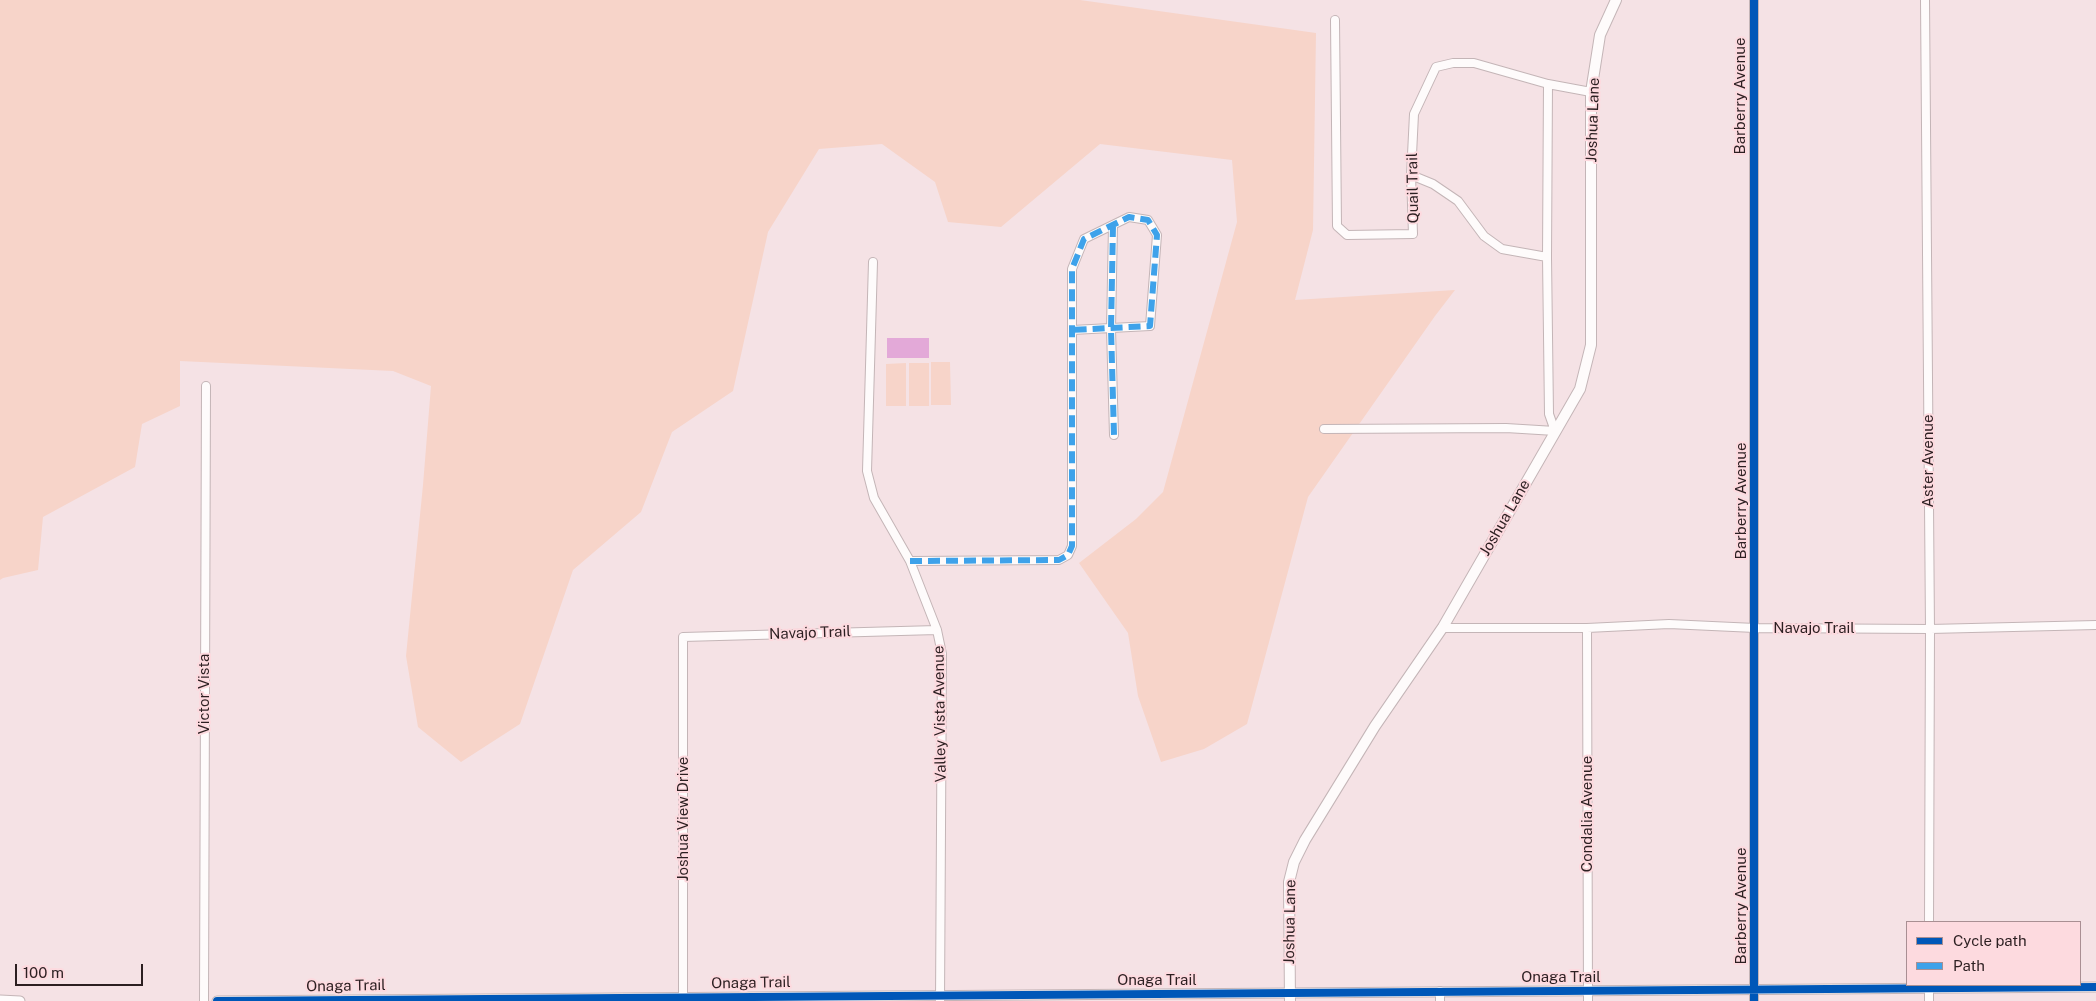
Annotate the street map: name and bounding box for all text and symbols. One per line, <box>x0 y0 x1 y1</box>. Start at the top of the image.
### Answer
street label: Barberry Avenue <box>1731 38 1749 154</box>
street label: Joshua Lane <box>1583 77 1603 163</box>
street label: Quail Trail <box>1403 152 1423 224</box>
street label: Aster Avenue <box>1919 414 1937 508</box>
street label: Barberry Avenue <box>1732 443 1750 559</box>
street label: Joshua Lane <box>1476 477 1534 559</box>
street label: Navajo Trail <box>1773 619 1855 637</box>
street label: Navajo Trail <box>769 623 851 643</box>
street label: Valley Vista Avenue <box>930 645 950 783</box>
street label: Victor Vista <box>195 654 213 734</box>
street label: Condalia Avenue <box>1578 756 1596 872</box>
street label: Joshua View Drive <box>674 757 692 881</box>
street label: Barberry Avenue <box>1732 848 1750 964</box>
street label: Joshua Lane <box>1280 879 1300 965</box>
legend <box>1906 921 2081 986</box>
text: Cycle path <box>1953 932 2027 949</box>
scale bar <box>18 954 145 986</box>
text: Path <box>1953 957 1985 974</box>
text: 100 m <box>23 964 64 981</box>
street label: Onaga Trail <box>1521 968 1601 986</box>
street label: Onaga Trail <box>1117 971 1197 989</box>
street label: Onaga Trail <box>711 973 791 993</box>
street label: Onaga Trail <box>306 976 386 996</box>

